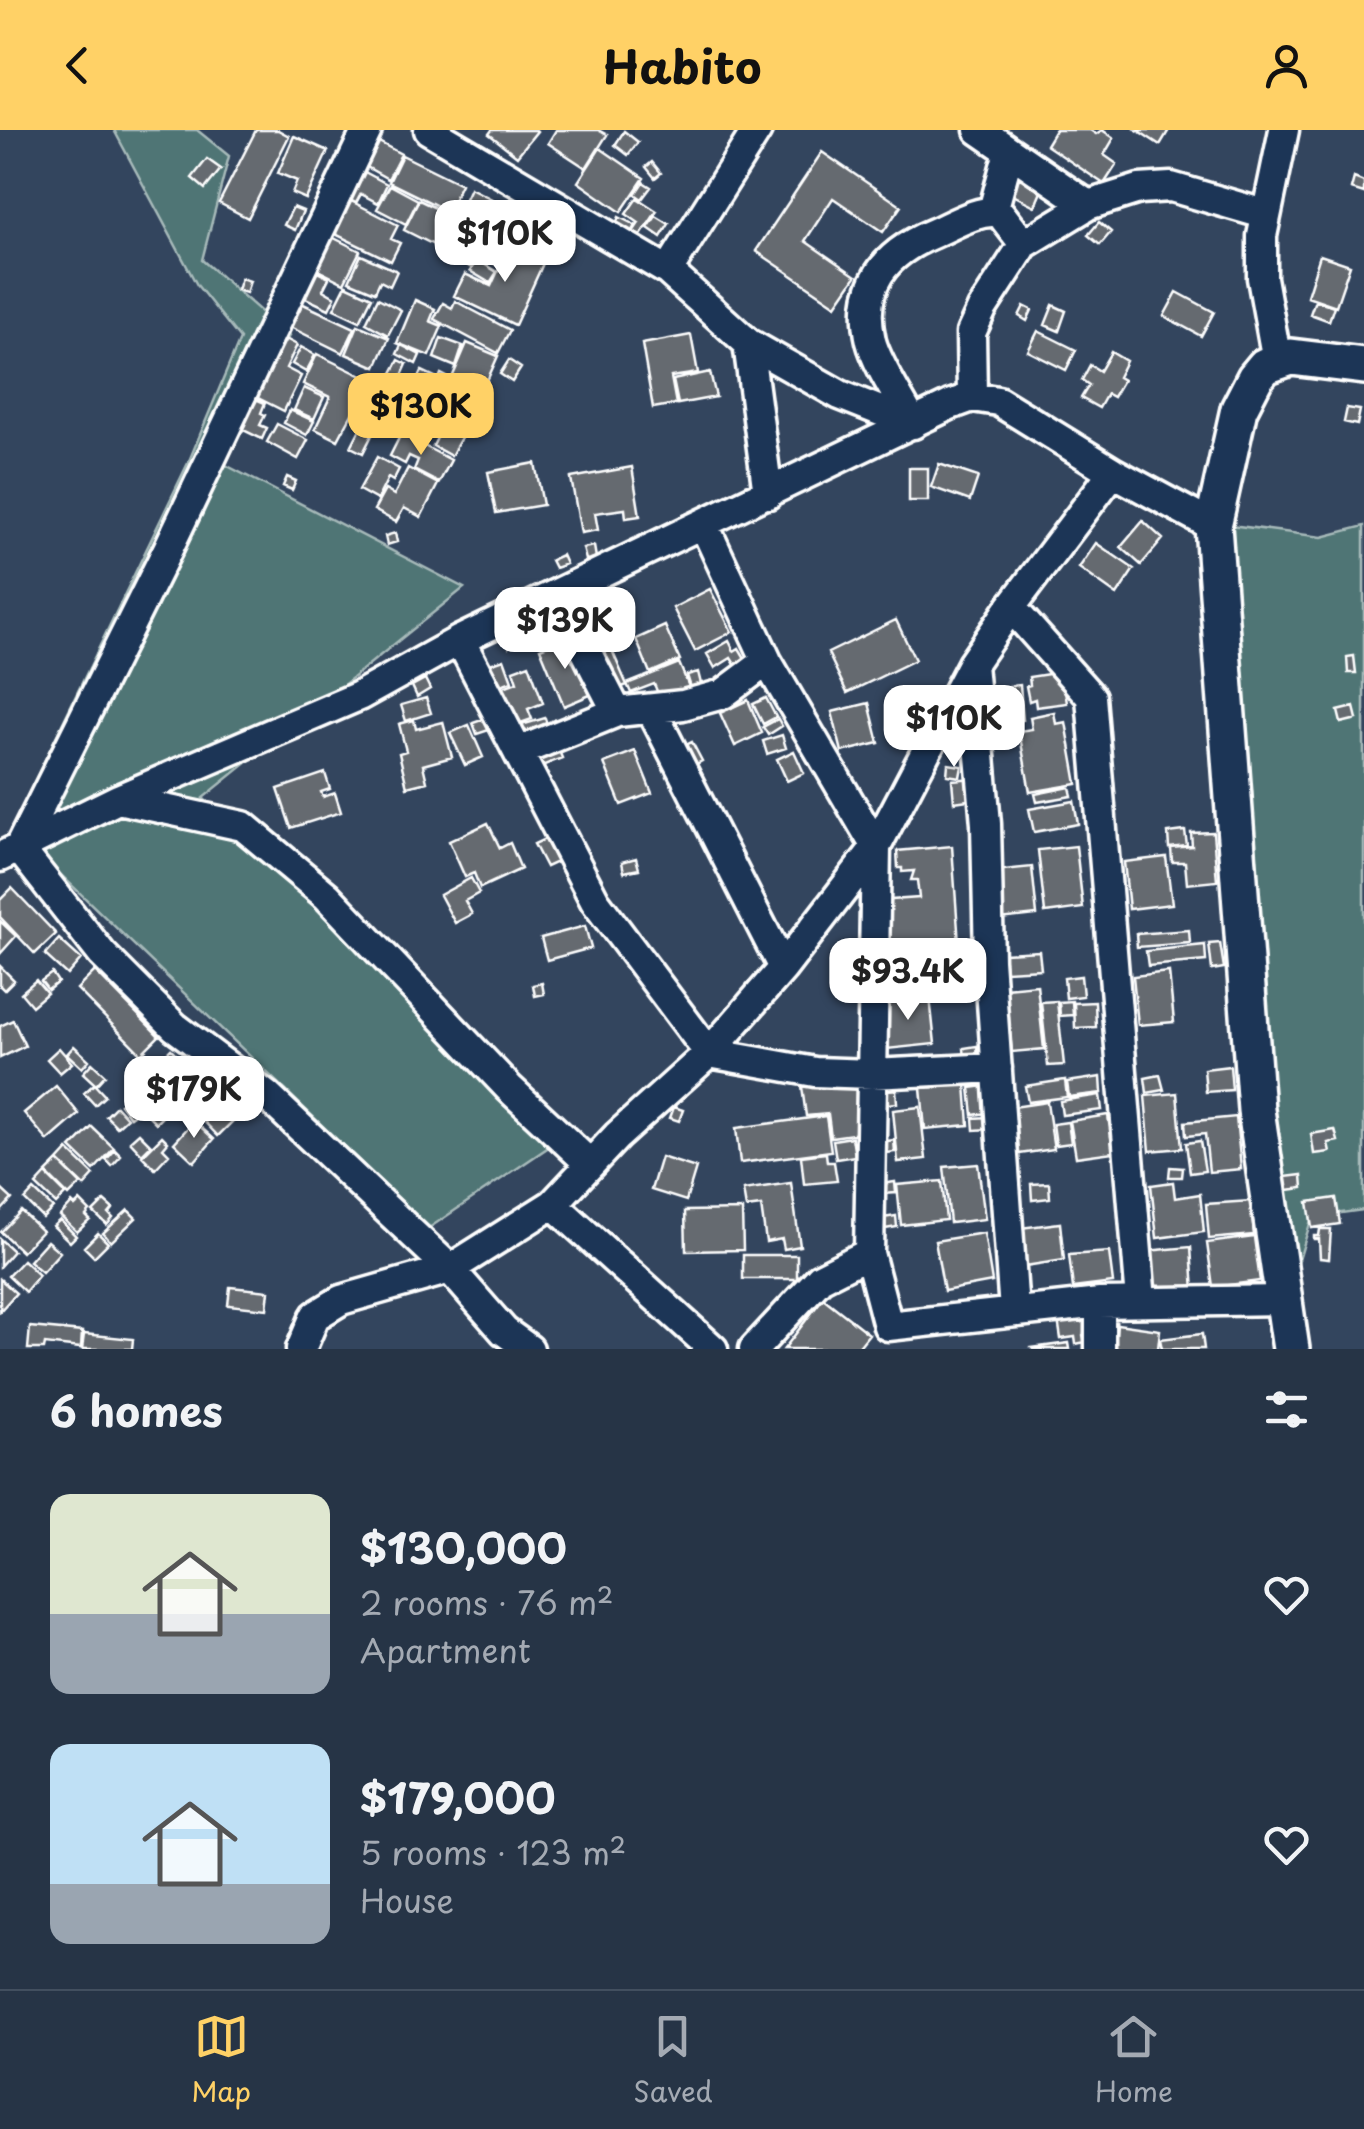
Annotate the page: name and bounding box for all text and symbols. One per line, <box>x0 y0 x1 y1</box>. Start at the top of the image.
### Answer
text: Habito <box>603 31 761 99</box>
icon: back <box>50 38 105 93</box>
icon: person <box>1259 38 1314 93</box>
pin: $110K <box>435 200 575 285</box>
text: $110K <box>457 208 553 256</box>
pin: $130K <box>351 373 491 458</box>
text: $130K <box>370 381 472 429</box>
pin: $139K <box>495 587 635 672</box>
text: $139K <box>516 595 614 643</box>
pin: $110K <box>884 685 1024 770</box>
text: $110K <box>906 693 1002 741</box>
pin: $93.4K <box>827 938 989 1023</box>
text: $93.4K <box>851 946 965 994</box>
pin: $179K <box>124 1056 264 1141</box>
text: $179K <box>146 1064 242 1112</box>
text: 6 homes <box>50 1378 223 1441</box>
icon: filters <box>1259 1382 1314 1437</box>
text: $130,000 <box>360 1515 567 1578</box>
icon: home <box>130 1534 250 1654</box>
icon: heart <box>1259 1567 1314 1622</box>
text: 2 rooms · 76 m² <box>360 1578 614 1626</box>
text: Apartment <box>360 1626 531 1674</box>
text: $179,000 <box>360 1765 556 1828</box>
icon: home <box>130 1784 250 1904</box>
icon: heart <box>1259 1817 1314 1872</box>
text: 5 rooms · 123 m² <box>360 1828 626 1876</box>
text: House <box>360 1876 454 1924</box>
tab: Map <box>191 2009 251 2112</box>
tab: Saved <box>633 2009 713 2112</box>
tab: Home <box>1095 2009 1173 2112</box>

